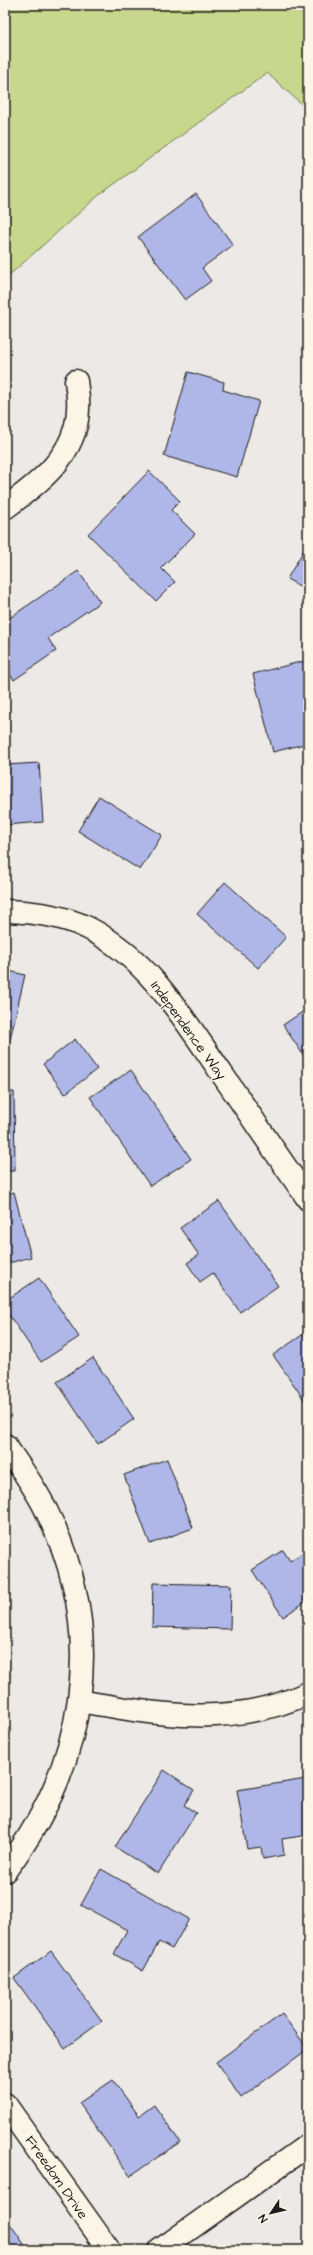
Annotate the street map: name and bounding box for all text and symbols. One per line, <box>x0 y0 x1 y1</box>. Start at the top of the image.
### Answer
street label: Independence Way <box>145 977 231 1084</box>
street label: Freedom Drive <box>20 2132 93 2224</box>
north arrow <box>251 2193 291 2233</box>
text: N <box>255 2211 271 2226</box>

